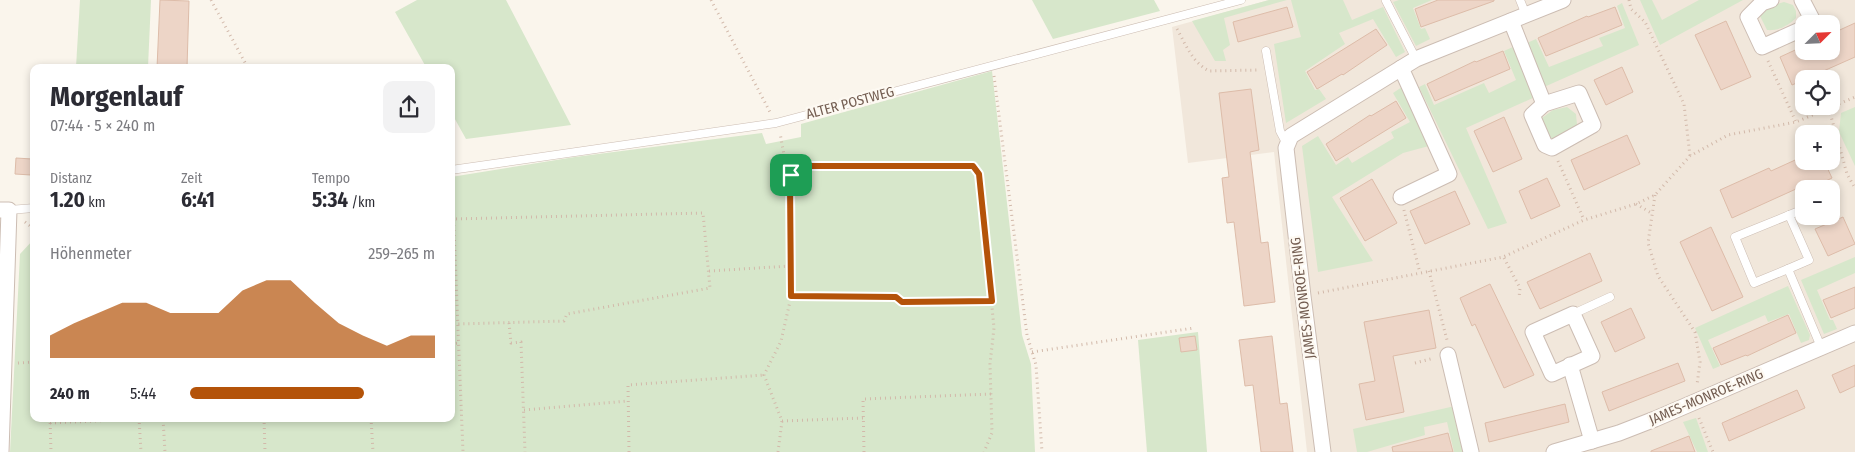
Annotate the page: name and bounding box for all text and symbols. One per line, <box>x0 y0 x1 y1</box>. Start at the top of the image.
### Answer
north arrow <box>1795 15 1840 60</box>
map controls <box>1795 15 1840 225</box>
button: locate <box>1795 70 1840 115</box>
text: Morgenlauf <box>50 80 182 113</box>
button: share <box>383 81 435 133</box>
street label: ALTER POSTWEG <box>804 83 896 123</box>
text: 07:44 · 5 × 240 m <box>50 116 155 135</box>
button: + <box>1795 125 1840 170</box>
pin <box>770 154 812 196</box>
icon: arrive <box>777 161 805 189</box>
text: Distanz <box>50 170 92 187</box>
text: Zeit <box>181 170 202 187</box>
text: Tempo <box>312 170 350 187</box>
button: − <box>1795 180 1840 225</box>
text: 1.20 <box>50 187 85 213</box>
text: 6:41 <box>181 187 215 213</box>
text: 5:34 <box>312 187 348 213</box>
text: km <box>85 194 105 211</box>
text: /km <box>348 194 375 211</box>
street label: JAMES-MONROE-RING <box>1287 236 1319 360</box>
text: Höhenmeter <box>50 244 132 263</box>
text: 259–265 m <box>368 244 435 263</box>
street label: JAMES-MONROE-RING <box>1646 365 1766 429</box>
text: 240 m <box>50 384 90 403</box>
text: 5:44 <box>130 384 156 403</box>

